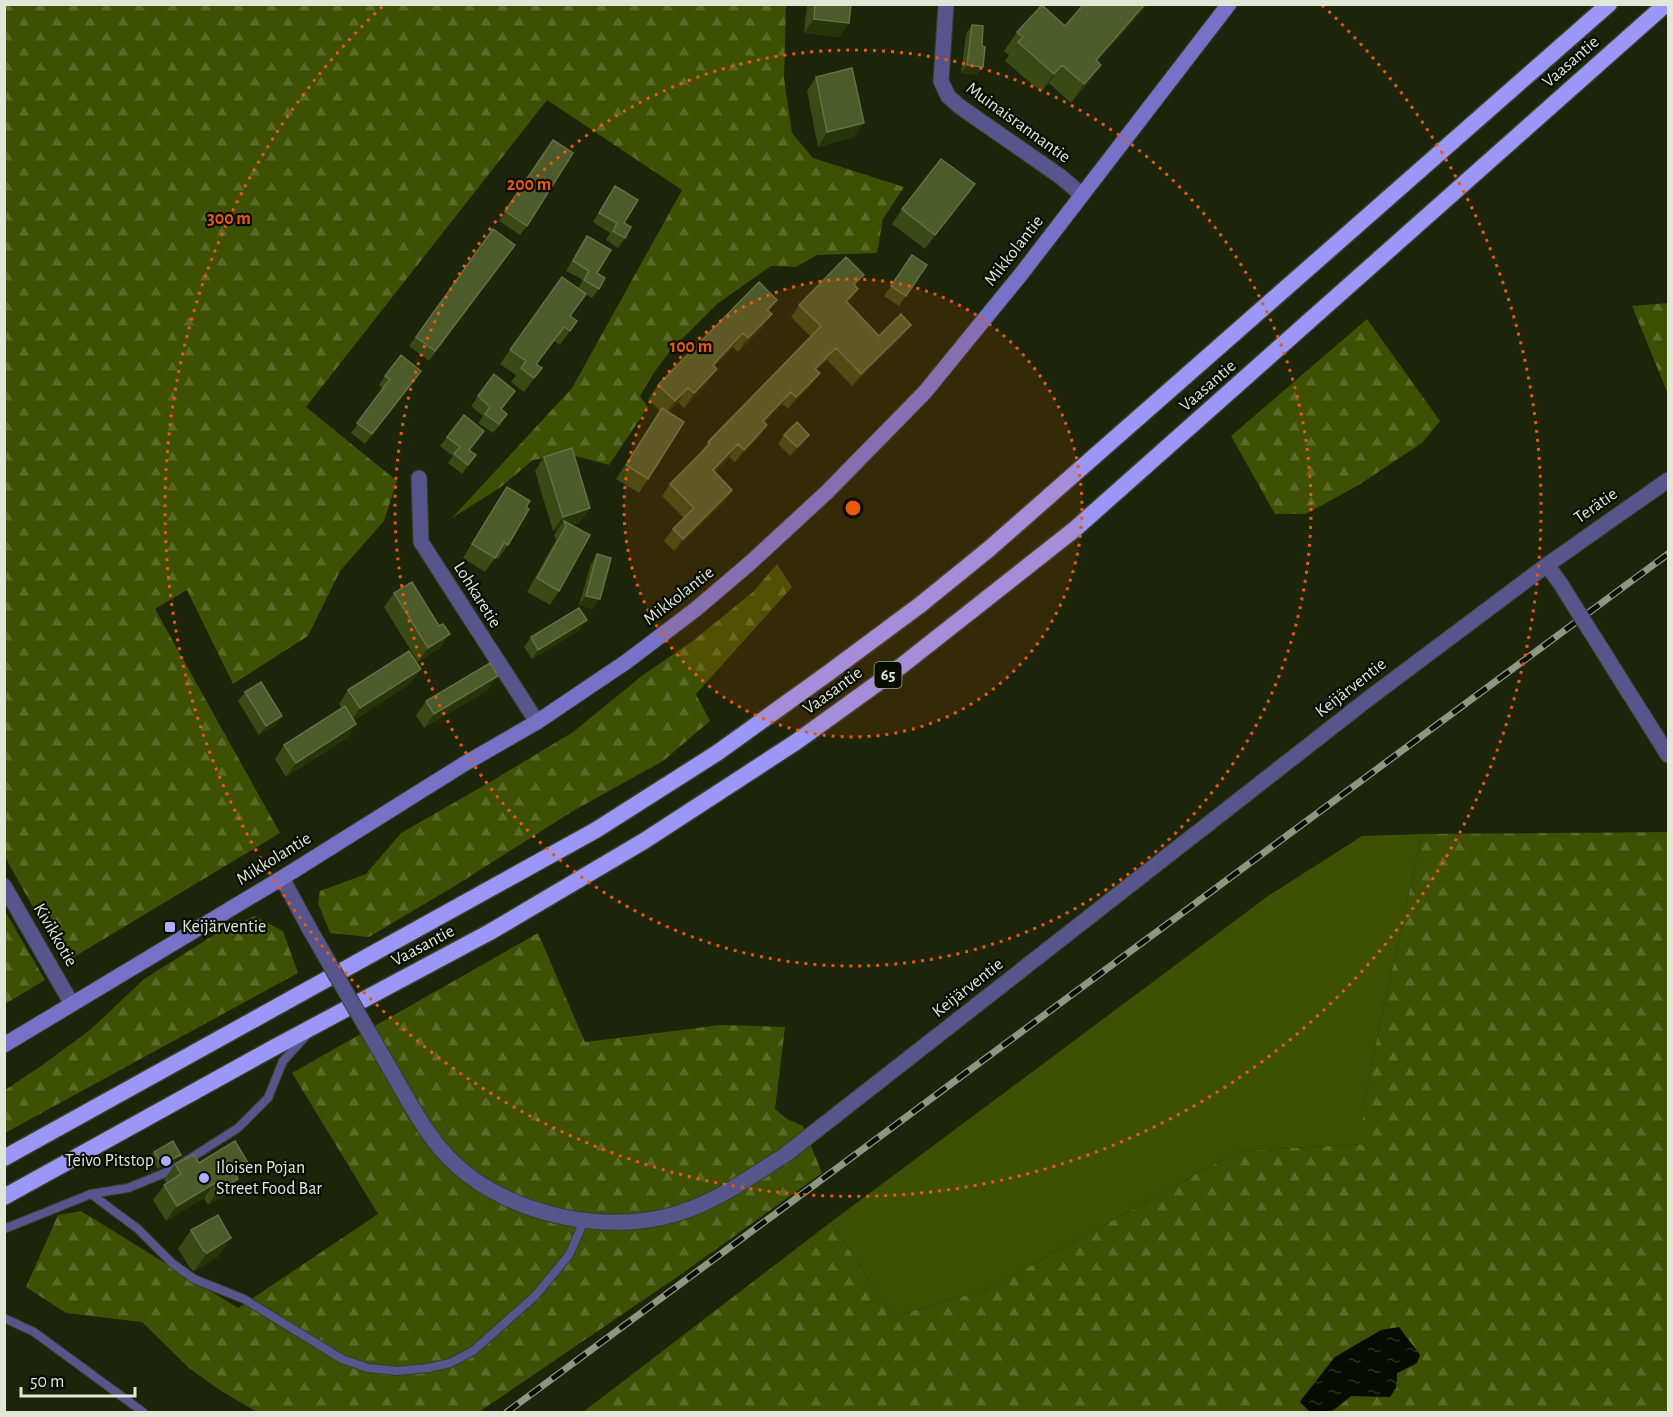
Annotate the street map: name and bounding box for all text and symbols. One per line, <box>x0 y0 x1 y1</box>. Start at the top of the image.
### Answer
street label: Vaasantie <box>1539 33 1603 91</box>
street label: Muinaisrannantie <box>963 79 1073 167</box>
text: 200 m <box>507 176 551 194</box>
text: 300 m <box>207 210 251 228</box>
street label: Mikkolantie <box>981 212 1047 290</box>
text: 100 m <box>670 338 712 356</box>
street label: Vaasantie <box>1176 357 1240 415</box>
street label: Terätie <box>1571 485 1621 527</box>
centre of rings <box>843 498 863 518</box>
street label: Lohkaretie <box>450 559 504 631</box>
street label: Mikkolantie <box>640 563 718 629</box>
street label: Keijärventie <box>1312 655 1390 721</box>
road number: 65 <box>874 662 902 688</box>
street label: Vaasantie <box>800 664 866 718</box>
street label: Mikkolantie <box>234 829 314 889</box>
street label: Kivikkotie <box>30 900 80 970</box>
place label: Keijärventie <box>182 918 266 936</box>
marker: Keijärventie <box>163 920 177 934</box>
street label: Vaasantie <box>389 922 457 970</box>
street label: Keijärventie <box>929 955 1007 1021</box>
place label: Teivo Pitstop <box>65 1152 154 1170</box>
marker: Teivo Pitstop <box>159 1154 173 1168</box>
place label: Iloisen Pojan Street Food Bar <box>216 1159 322 1198</box>
marker: Iloisen Pojan Street Food Bar <box>197 1171 211 1185</box>
scale bar <box>21 1360 135 1398</box>
text: 50 m <box>30 1373 64 1391</box>

